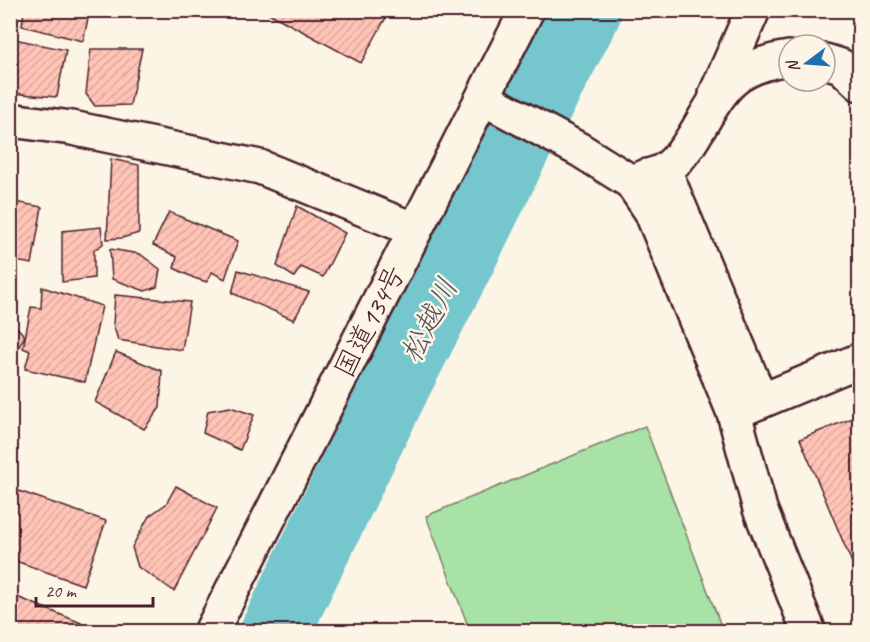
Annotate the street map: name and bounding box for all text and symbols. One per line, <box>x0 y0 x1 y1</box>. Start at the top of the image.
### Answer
north arrow <box>777 33 837 93</box>
text: N <box>782 56 805 74</box>
street label: 国道134号 <box>326 259 413 383</box>
water label: 松越川 <box>392 271 466 369</box>
scale bar <box>36 570 153 608</box>
text: 20 m <box>45 580 78 602</box>

